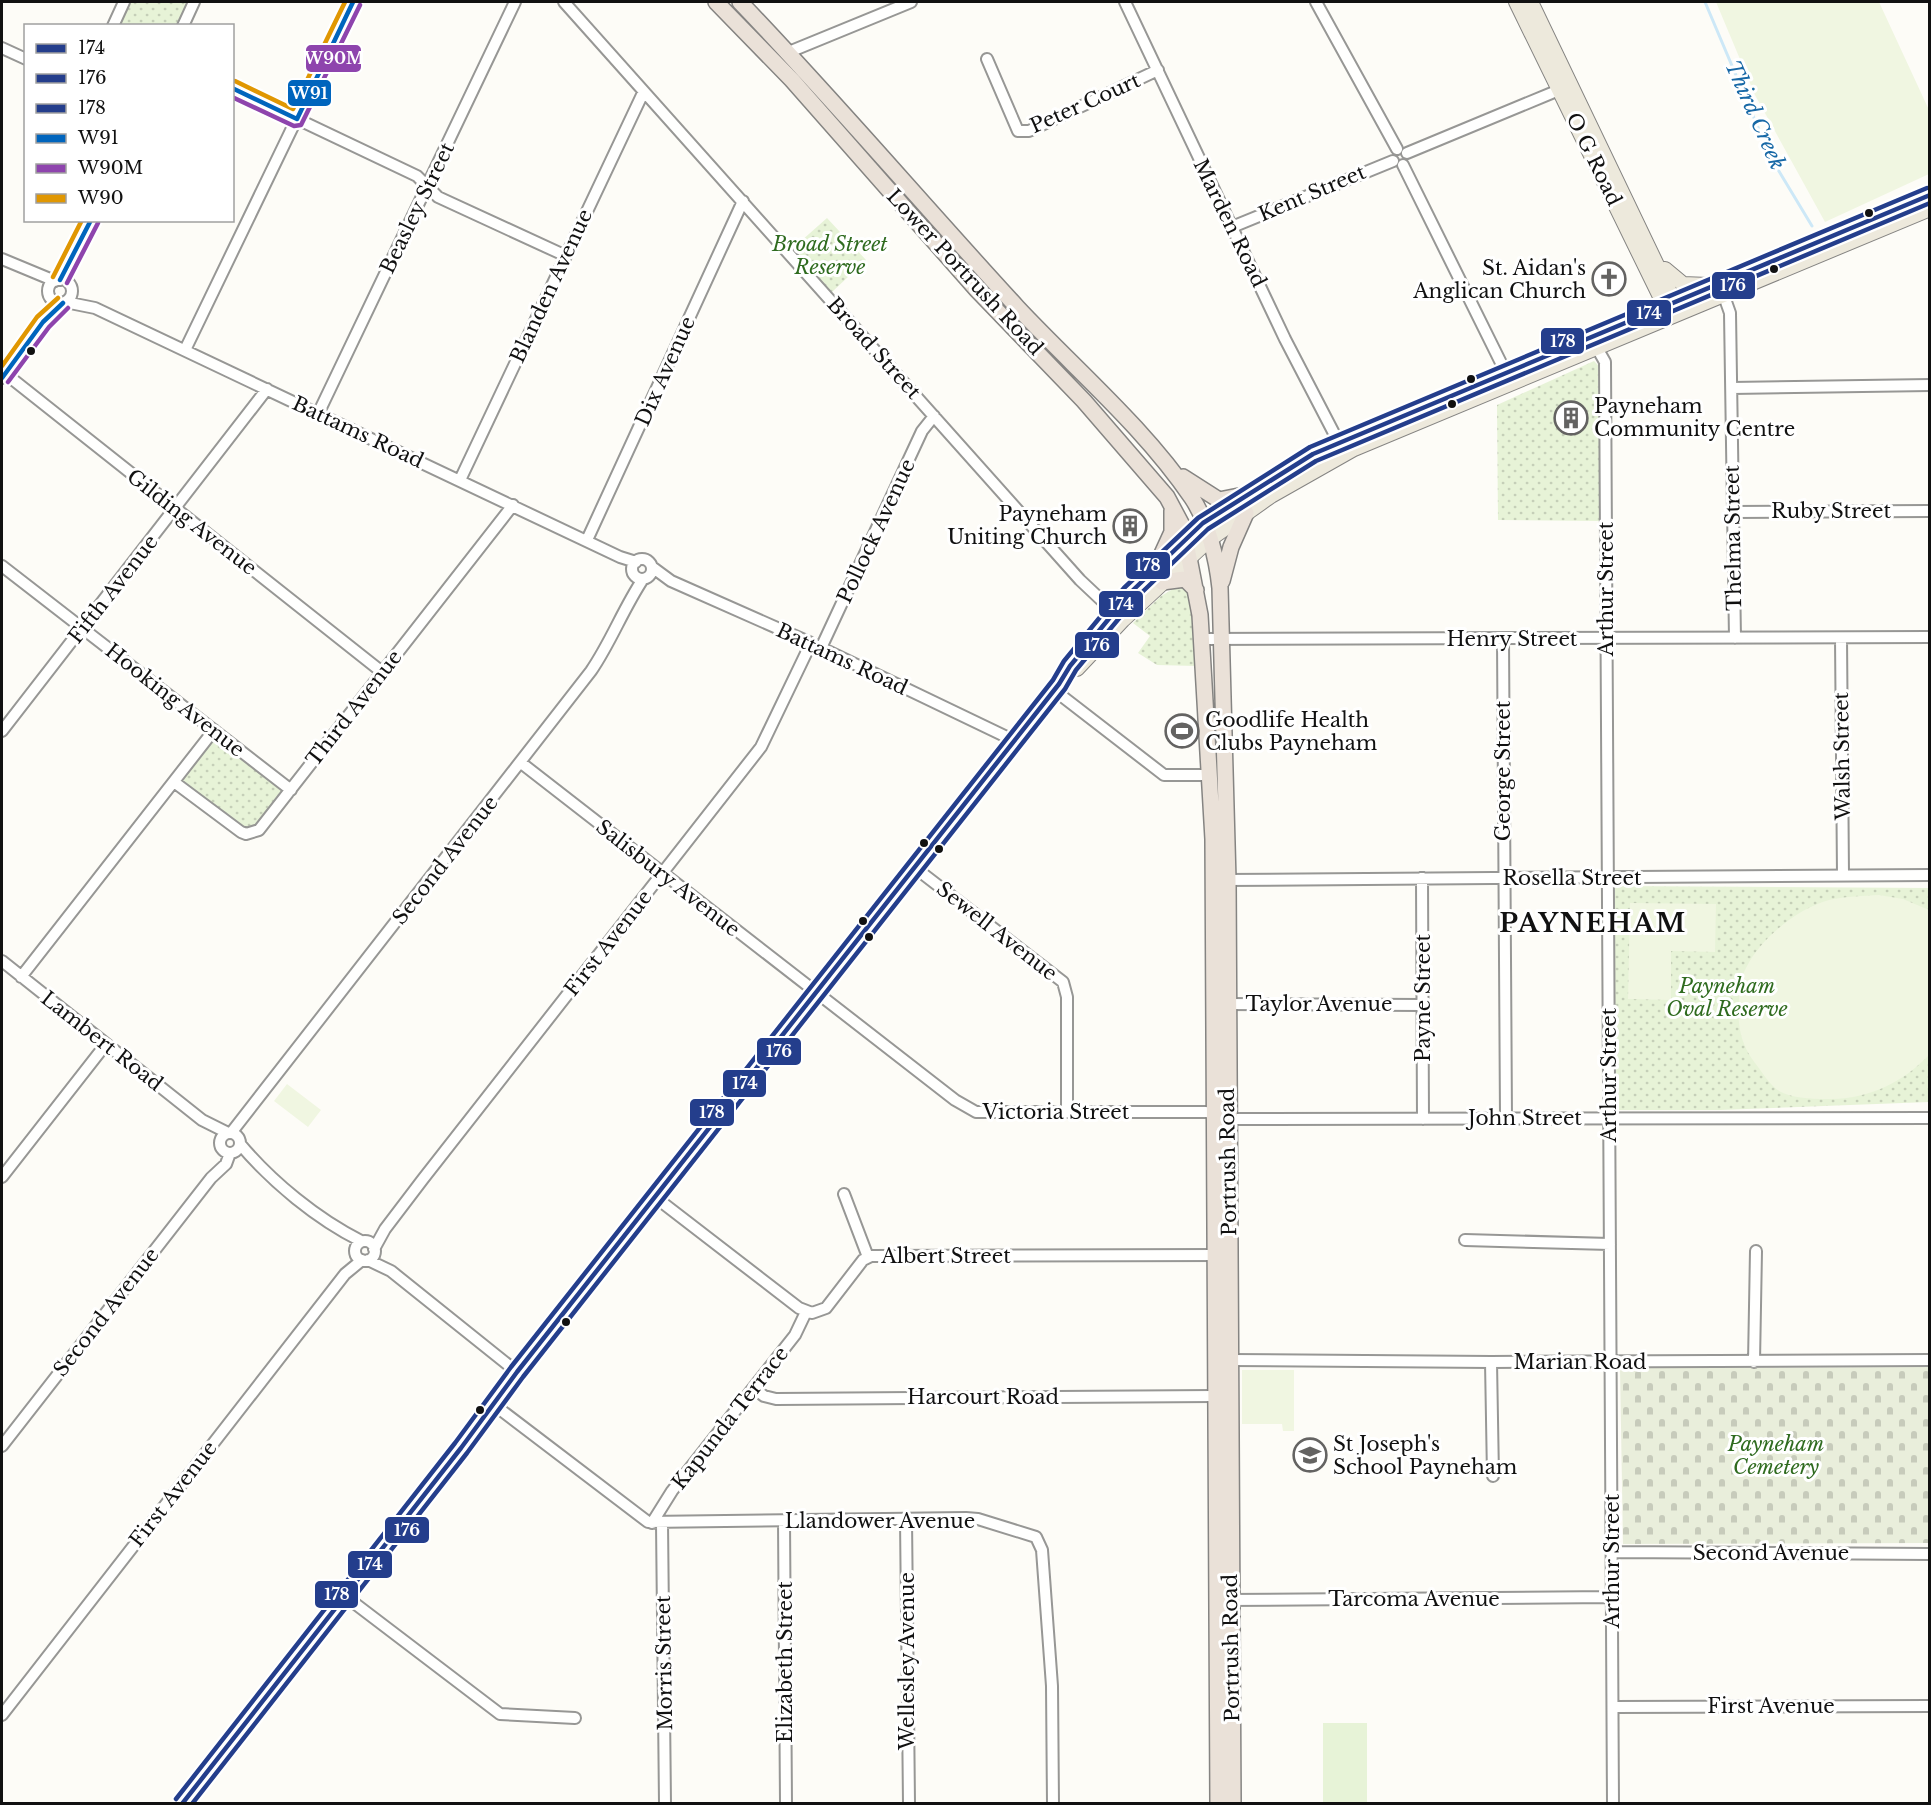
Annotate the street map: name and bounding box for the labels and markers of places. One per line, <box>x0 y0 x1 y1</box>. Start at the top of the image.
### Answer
unlabelled marker <box>1863 207 1875 219</box>
place label: St. Aidan's Anglican Church <box>1412 256 1586 303</box>
church icon: St. Aidan's Anglican Church <box>1591 261 1627 297</box>
unlabelled marker <box>1768 263 1780 275</box>
unlabelled marker <box>25 345 37 357</box>
unlabelled marker <box>1465 373 1477 385</box>
place label: Payneham Community Centre <box>1594 394 1795 441</box>
unlabelled marker <box>1446 398 1458 410</box>
building icon: Payneham Community Centre <box>1553 400 1589 436</box>
place label: Payneham Uniting Church <box>947 502 1108 549</box>
building icon: Payneham Uniting Church <box>1112 508 1148 544</box>
place label: Goodlife Health Clubs Payneham <box>1205 708 1378 755</box>
sports icon: Goodlife Health Clubs Payneham <box>1164 713 1200 749</box>
unlabelled marker <box>918 837 930 849</box>
unlabelled marker <box>933 843 945 855</box>
unlabelled marker <box>857 915 869 927</box>
unlabelled marker <box>863 931 875 943</box>
unlabelled marker <box>560 1316 572 1328</box>
unlabelled marker <box>474 1404 486 1416</box>
place label: St Joseph's School Payneham <box>1333 1432 1518 1479</box>
school or university icon: St Joseph's School Payneham <box>1292 1437 1328 1473</box>

